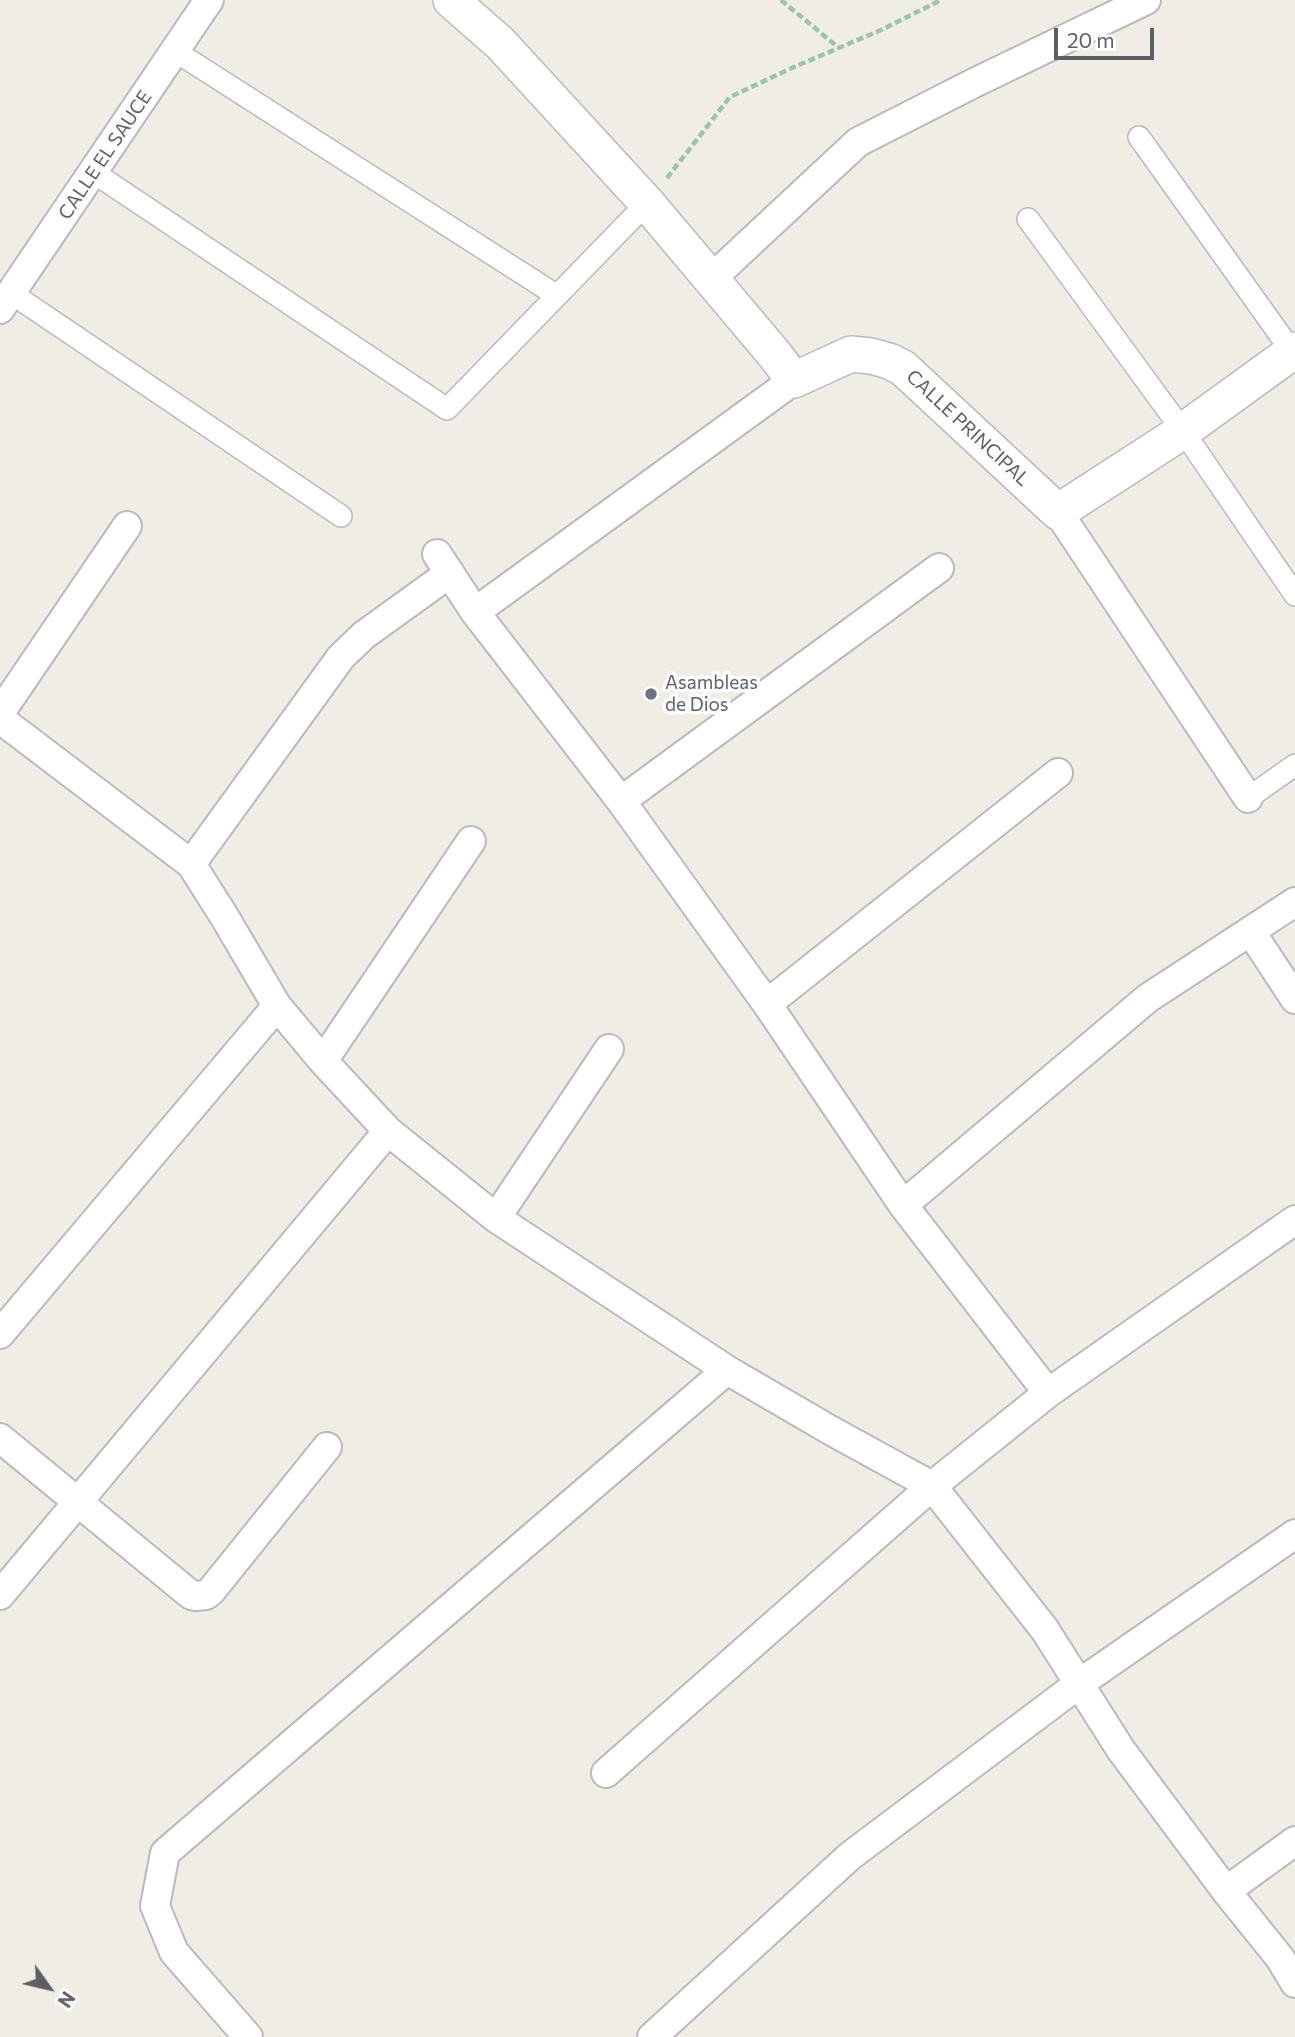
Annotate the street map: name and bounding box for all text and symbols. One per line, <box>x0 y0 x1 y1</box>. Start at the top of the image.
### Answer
scale bar <box>1057 14 1157 58</box>
text: 20 m <box>1067 27 1115 52</box>
street label: CALLE EL SAUCE <box>53 86 157 224</box>
street label: CALLE PRINCIPAL <box>902 365 1034 491</box>
place label: Asambleas de Dios <box>665 672 758 716</box>
marker: Asambleas de Dios <box>643 686 659 702</box>
north arrow <box>14 1953 84 2023</box>
text: N <box>53 1988 80 2012</box>

